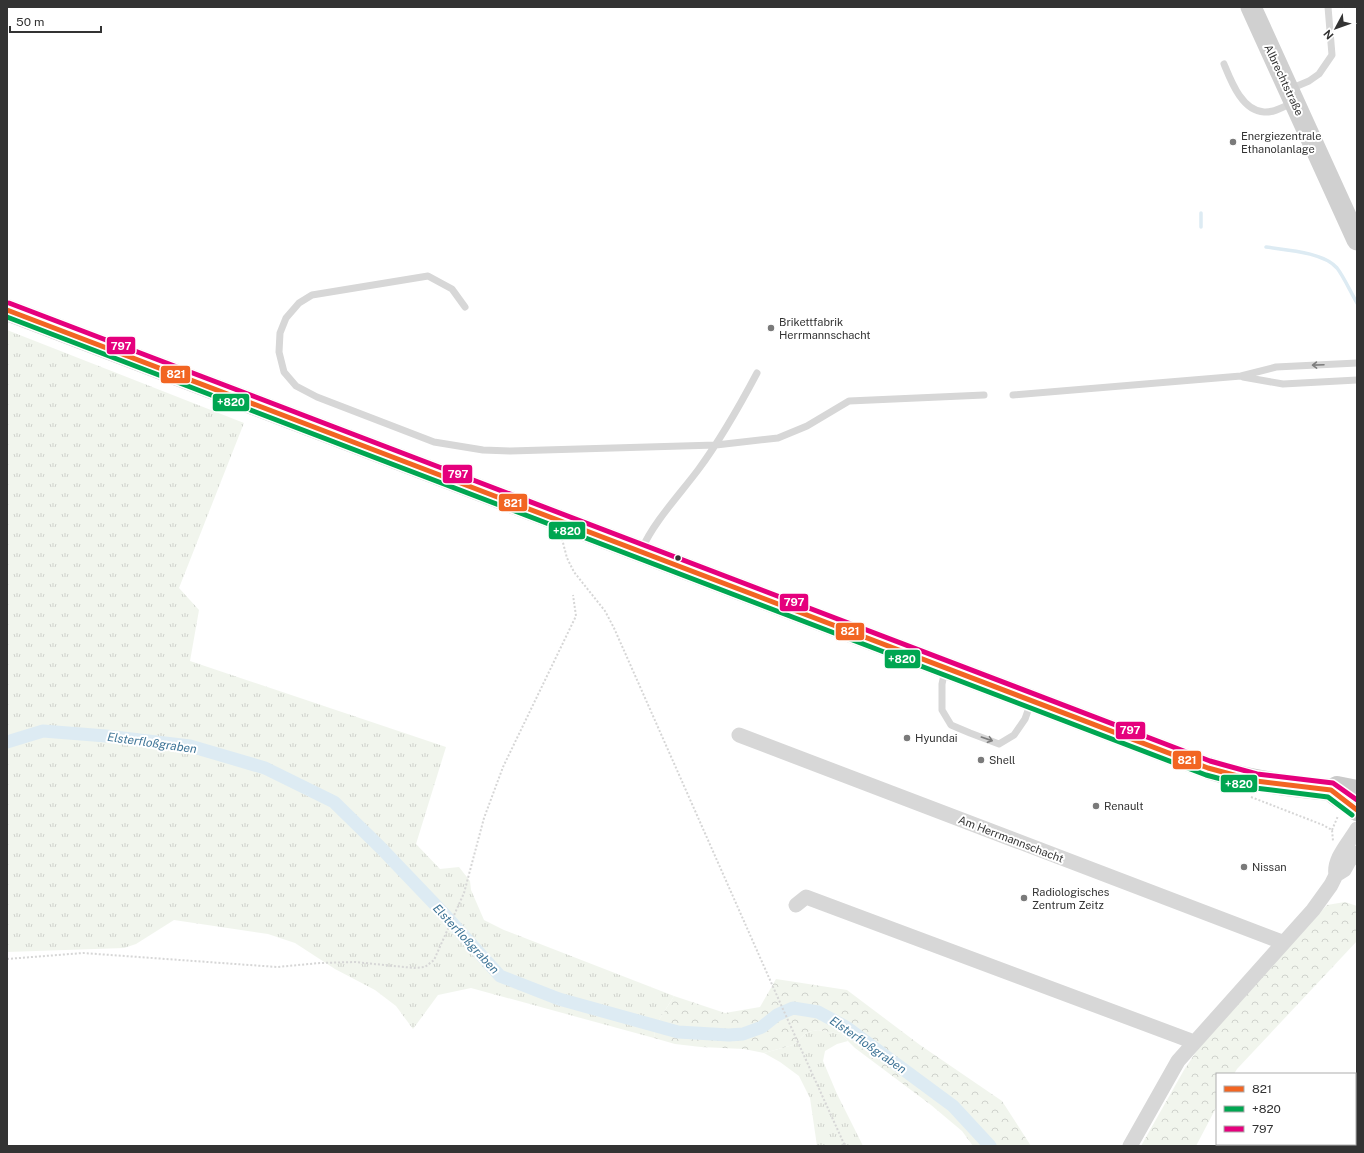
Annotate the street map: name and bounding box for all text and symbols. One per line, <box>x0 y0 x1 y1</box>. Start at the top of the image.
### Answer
scale bar <box>10 8 101 34</box>
north arrow <box>1316 8 1356 48</box>
text: 50 m <box>16 15 44 29</box>
text: N <box>1321 27 1336 42</box>
street label: Albrechtstraße <box>1262 43 1306 117</box>
place label: Energiezentrale Ethanolanlage <box>1241 130 1321 155</box>
marker: Energiezentrale Ethanolanlage <box>1228 137 1238 147</box>
place label: Brikettfabrik Herrmannschacht <box>779 316 871 341</box>
marker: Brikettfabrik Herrmannschacht <box>766 323 776 333</box>
line badge: 797 <box>106 336 136 355</box>
text: 797 <box>111 340 131 352</box>
one-way arrow <box>1312 361 1325 369</box>
line badge: 821 <box>160 365 191 384</box>
text: 821 <box>166 368 186 380</box>
line badge: +820 <box>212 393 250 412</box>
text: +820 <box>217 396 245 408</box>
line badge: 797 <box>442 464 473 484</box>
text: 797 <box>448 468 468 480</box>
line badge: 821 <box>498 493 528 512</box>
text: 821 <box>503 497 523 509</box>
line badge: +820 <box>548 521 586 540</box>
text: +820 <box>553 525 581 537</box>
unlabelled marker <box>673 553 683 563</box>
line badge: 797 <box>779 593 809 612</box>
text: 797 <box>784 596 804 608</box>
line badge: 821 <box>835 622 865 641</box>
text: 821 <box>840 625 860 637</box>
line badge: +820 <box>884 649 921 669</box>
text: +820 <box>888 653 916 665</box>
line badge: 797 <box>1115 721 1146 740</box>
text: 797 <box>1120 724 1140 736</box>
water label: Elsterfloßgraben <box>106 730 198 756</box>
place label: Hyundai <box>915 732 957 744</box>
marker: Hyundai <box>902 733 912 743</box>
one-way arrow <box>981 736 993 744</box>
line badge: 821 <box>1172 750 1202 770</box>
place label: Shell <box>989 754 1015 766</box>
text: 821 <box>1177 754 1197 766</box>
marker: Shell <box>976 755 986 765</box>
line badge: +820 <box>1220 774 1258 793</box>
text: +820 <box>1225 778 1253 790</box>
place label: Renault <box>1104 800 1144 812</box>
marker: Renault <box>1091 801 1101 811</box>
street label: Am Herrmannschacht <box>957 813 1065 865</box>
place label: Nissan <box>1252 861 1287 873</box>
marker: Nissan <box>1239 862 1249 872</box>
place label: Radiologisches Zentrum Zeitz <box>1032 886 1110 911</box>
marker: Radiologisches Zentrum Zeitz <box>1019 893 1029 903</box>
water label: Elsterfloßgraben <box>430 901 502 977</box>
water label: Elsterfloßgraben <box>827 1013 909 1077</box>
legend <box>1216 1073 1356 1145</box>
text: 821 <box>1252 1082 1272 1096</box>
text: +820 <box>1252 1102 1281 1116</box>
text: 797 <box>1252 1122 1273 1136</box>

